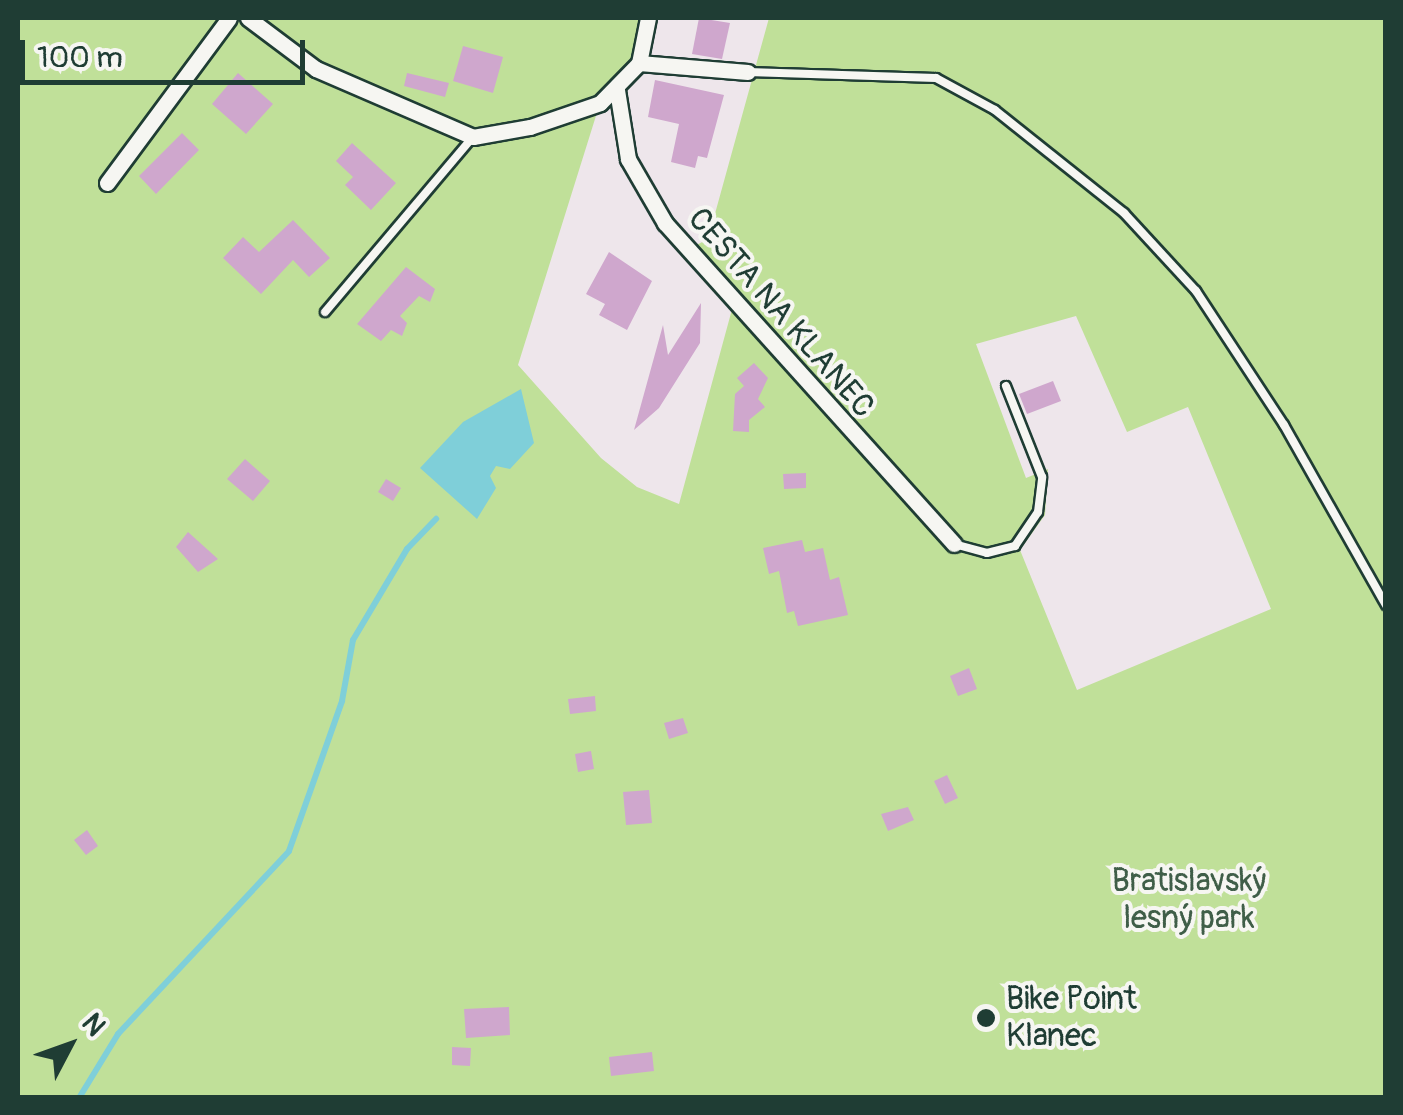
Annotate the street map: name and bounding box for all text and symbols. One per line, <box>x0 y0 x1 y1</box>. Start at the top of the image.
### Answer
scale bar <box>25 20 310 82</box>
text: 100 m <box>37 39 123 76</box>
street label: CESTA NA KLANEC <box>680 200 882 426</box>
park label: Bratislavský lesný park <box>1112 863 1266 938</box>
place label: Bike Point Klanec <box>1006 981 1137 1056</box>
north arrow <box>20 995 120 1095</box>
text: N <box>74 1006 112 1044</box>
marker: Bike Point Klanec <box>975 1007 997 1029</box>

